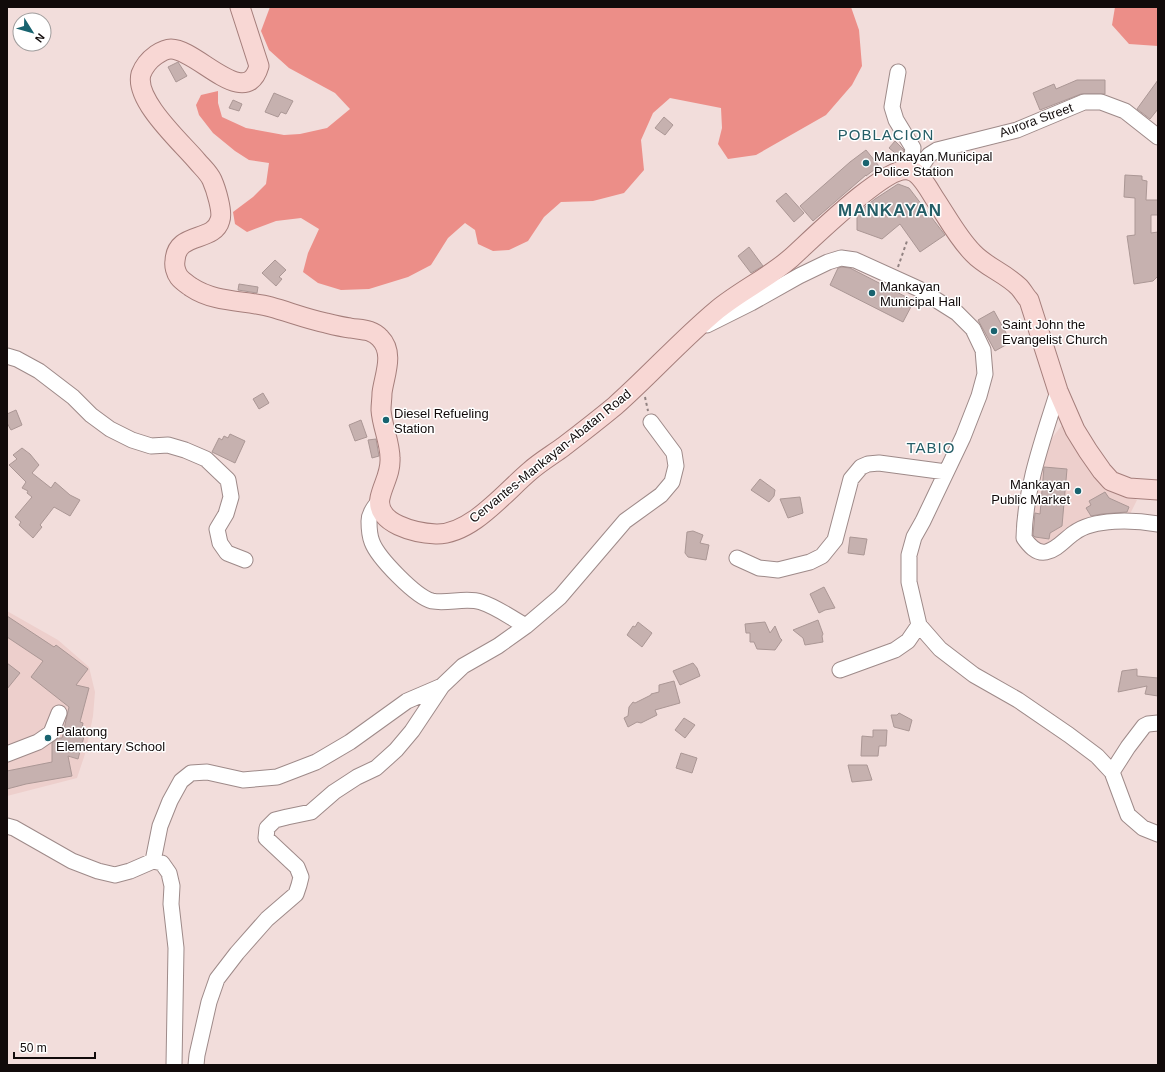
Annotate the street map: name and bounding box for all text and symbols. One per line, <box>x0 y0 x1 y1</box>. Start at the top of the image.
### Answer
north arrow <box>12 12 52 52</box>
text: N <box>33 31 47 45</box>
street label: Aurora Street <box>997 100 1075 140</box>
district label: POBLACION <box>838 126 934 143</box>
place label: Mankayan Municipal Police Station <box>874 149 993 179</box>
marker: Mankayan Municipal Police Station <box>861 158 871 168</box>
district label: MANKAYAN <box>838 201 942 220</box>
place label: Mankayan Municipal Hall <box>880 279 961 309</box>
marker: Mankayan Municipal Hall <box>867 288 877 298</box>
place label: Saint John the Evangelist Church <box>1002 317 1108 347</box>
marker: Saint John the Evangelist Church <box>989 326 999 336</box>
street label: Cervantes-Mankayan-Abatan Road <box>466 386 634 526</box>
place label: Diesel Refueling Station <box>394 406 489 436</box>
marker: Diesel Refueling Station <box>381 415 391 425</box>
district label: TABIO <box>907 439 955 456</box>
place label: Mankayan Public Market <box>991 477 1070 507</box>
marker: Mankayan Public Market <box>1073 486 1083 496</box>
place label: Palatong Elementary School <box>56 724 165 754</box>
marker: Palatong Elementary School <box>43 733 53 743</box>
scale bar <box>14 1034 95 1060</box>
text: 50 m <box>20 1041 47 1055</box>

